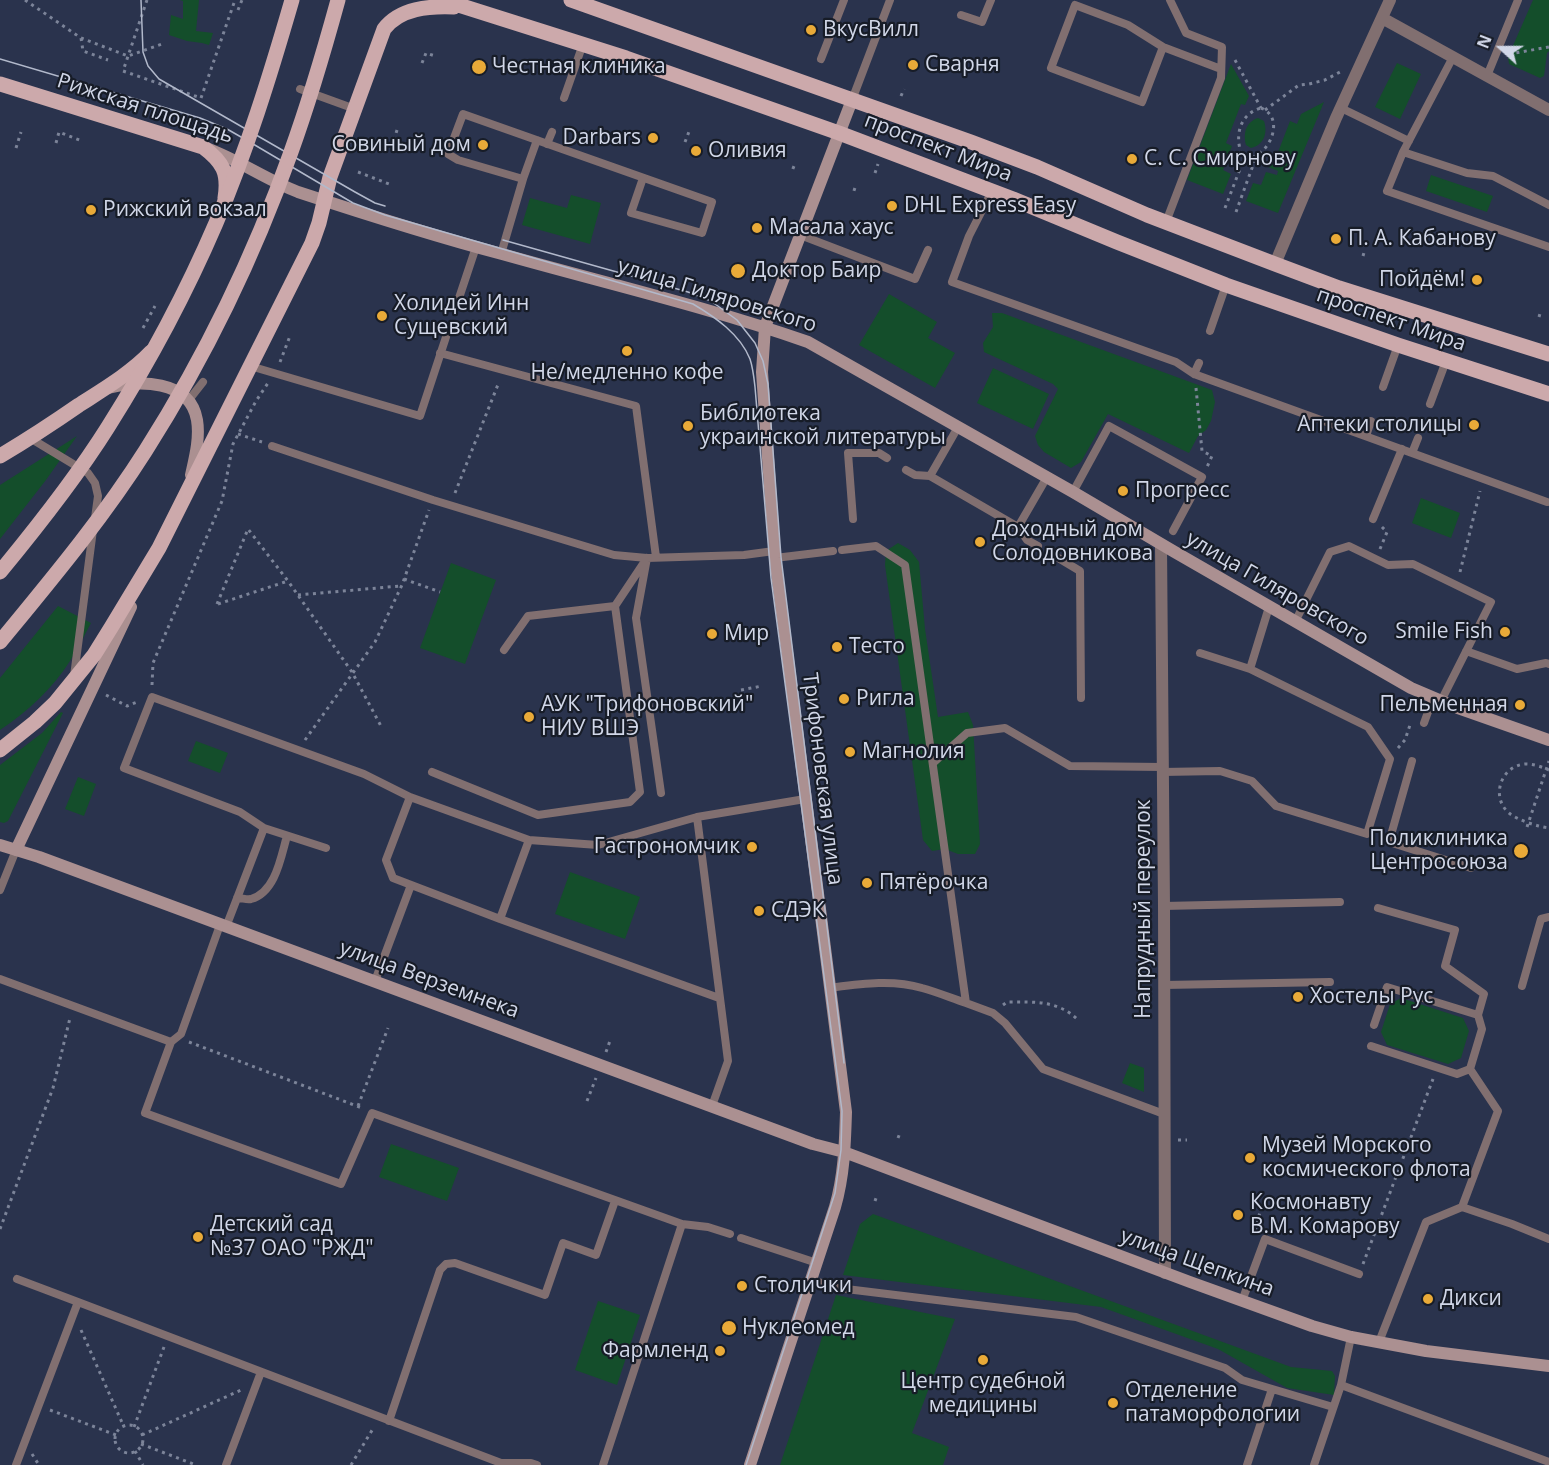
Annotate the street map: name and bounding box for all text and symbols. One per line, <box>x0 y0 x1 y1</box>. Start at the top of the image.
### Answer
place label: ВкусВилл <box>823 17 919 43</box>
north arrow <box>1471 18 1531 78</box>
marker: ВкусВилл <box>804 23 818 37</box>
text: N <box>1472 32 1497 52</box>
place label: Сварня <box>925 52 1000 78</box>
place label: Честная клиника <box>492 54 666 80</box>
marker: Честная клиника <box>470 58 488 76</box>
marker: Сварня <box>906 58 920 72</box>
street label: Рижская площадь <box>54 69 236 149</box>
street label: проспект Мира <box>861 108 1015 188</box>
place label: Darbars <box>562 125 641 151</box>
marker: Darbars <box>646 131 660 145</box>
place label: Совиный дом <box>331 132 471 158</box>
marker: Совиный дом <box>476 138 490 152</box>
place label: Оливия <box>708 138 787 164</box>
marker: Оливия <box>689 144 703 158</box>
place label: С. С. Смирнову <box>1144 146 1296 172</box>
marker: С. С. Смирнову <box>1125 152 1139 166</box>
place label: DHL Express Easy <box>904 193 1076 219</box>
place label: Рижский вокзал <box>103 197 267 223</box>
marker: DHL Express Easy <box>885 199 899 213</box>
marker: Рижский вокзал <box>84 203 98 217</box>
place label: Масала хаус <box>769 215 894 241</box>
marker: Масала хаус <box>750 221 764 235</box>
place label: П. А. Кабанову <box>1348 226 1496 252</box>
marker: П. А. Кабанову <box>1329 232 1343 246</box>
street label: улица Гиляровского <box>614 254 820 338</box>
place label: Доктор Баир <box>752 258 881 284</box>
marker: Доктор Баир <box>729 262 747 280</box>
place label: Пойдём! <box>1379 267 1465 293</box>
marker: Пойдём! <box>1470 273 1484 287</box>
street label: проспект Мира <box>1313 283 1469 357</box>
place label: Холидей Инн Сущевский <box>394 291 529 341</box>
marker: Холидей Инн Сущевский <box>375 309 389 323</box>
marker: Не/медленно кофе <box>620 344 634 358</box>
place label: Не/медленно кофе <box>530 360 724 386</box>
place label: Библиотека украинской литературы <box>700 401 946 451</box>
place label: Аптеки столицы <box>1297 412 1462 438</box>
marker: Аптеки столицы <box>1467 418 1481 432</box>
marker: Библиотека украинской литературы <box>681 419 695 433</box>
place label: Прогресс <box>1135 478 1230 504</box>
marker: Прогресс <box>1116 484 1130 498</box>
place label: Доходный дом Солодовникова <box>992 517 1153 567</box>
street label: улица Гиляровского <box>1181 526 1373 652</box>
marker: Доходный дом Солодовникова <box>973 535 987 549</box>
place label: Smile Fish <box>1395 619 1493 645</box>
place label: Мир <box>724 621 769 647</box>
marker: Smile Fish <box>1498 625 1512 639</box>
marker: Мир <box>705 627 719 641</box>
place label: Тесто <box>849 634 905 660</box>
marker: Тесто <box>830 640 844 654</box>
street label: Трифоновская улица <box>796 671 848 887</box>
place label: Ригла <box>856 686 915 712</box>
place label: АУК "Трифоновский" НИУ ВШЭ <box>541 692 753 742</box>
marker: Ригла <box>837 692 851 706</box>
place label: Пельменная <box>1379 692 1508 718</box>
marker: Пельменная <box>1513 698 1527 712</box>
marker: АУК "Трифоновский" НИУ ВШЭ <box>522 710 536 724</box>
place label: Магнолия <box>862 739 965 765</box>
marker: Магнолия <box>843 745 857 759</box>
street label: Напрудный переулок <box>1131 799 1157 1019</box>
place label: Поликлиника Центросоюза <box>1369 826 1508 876</box>
place label: Гастрономчик <box>594 834 740 860</box>
marker: Гастрономчик <box>745 840 759 854</box>
marker: Поликлиника Центросоюза <box>1512 842 1530 860</box>
place label: Пятёрочка <box>879 870 988 896</box>
marker: Пятёрочка <box>860 876 874 890</box>
place label: СДЭК <box>771 898 825 924</box>
marker: СДЭК <box>752 904 766 918</box>
street label: улица Верземнека <box>336 936 522 1024</box>
place label: Хостелы Рус <box>1310 984 1433 1010</box>
marker: Хостелы Рус <box>1291 990 1305 1004</box>
place label: Музей Морского космического флота <box>1262 1133 1471 1183</box>
marker: Музей Морского космического флота <box>1243 1151 1257 1165</box>
place label: Космонавту В.М. Комарову <box>1250 1190 1400 1240</box>
marker: Космонавту В.М. Комарову <box>1231 1208 1245 1222</box>
place label: Детский сад №37 ОАО "РЖД" <box>210 1212 374 1262</box>
street label: улица Щепкина <box>1117 1223 1277 1303</box>
marker: Детский сад №37 ОАО "РЖД" <box>191 1230 205 1244</box>
place label: Столички <box>754 1273 852 1299</box>
marker: Столички <box>735 1279 749 1293</box>
place label: Дикси <box>1440 1286 1502 1312</box>
marker: Дикси <box>1421 1292 1435 1306</box>
place label: Нуклеомед <box>742 1315 855 1341</box>
marker: Нуклеомед <box>720 1319 738 1337</box>
place label: Фармленд <box>602 1338 708 1364</box>
marker: Фармленд <box>713 1344 727 1358</box>
marker: Центр судебной медицины <box>976 1353 990 1367</box>
place label: Центр судебной медицины <box>901 1369 1065 1419</box>
place label: Отделение патаморфологии <box>1125 1378 1300 1428</box>
marker: Отделение патаморфологии <box>1106 1396 1120 1410</box>

